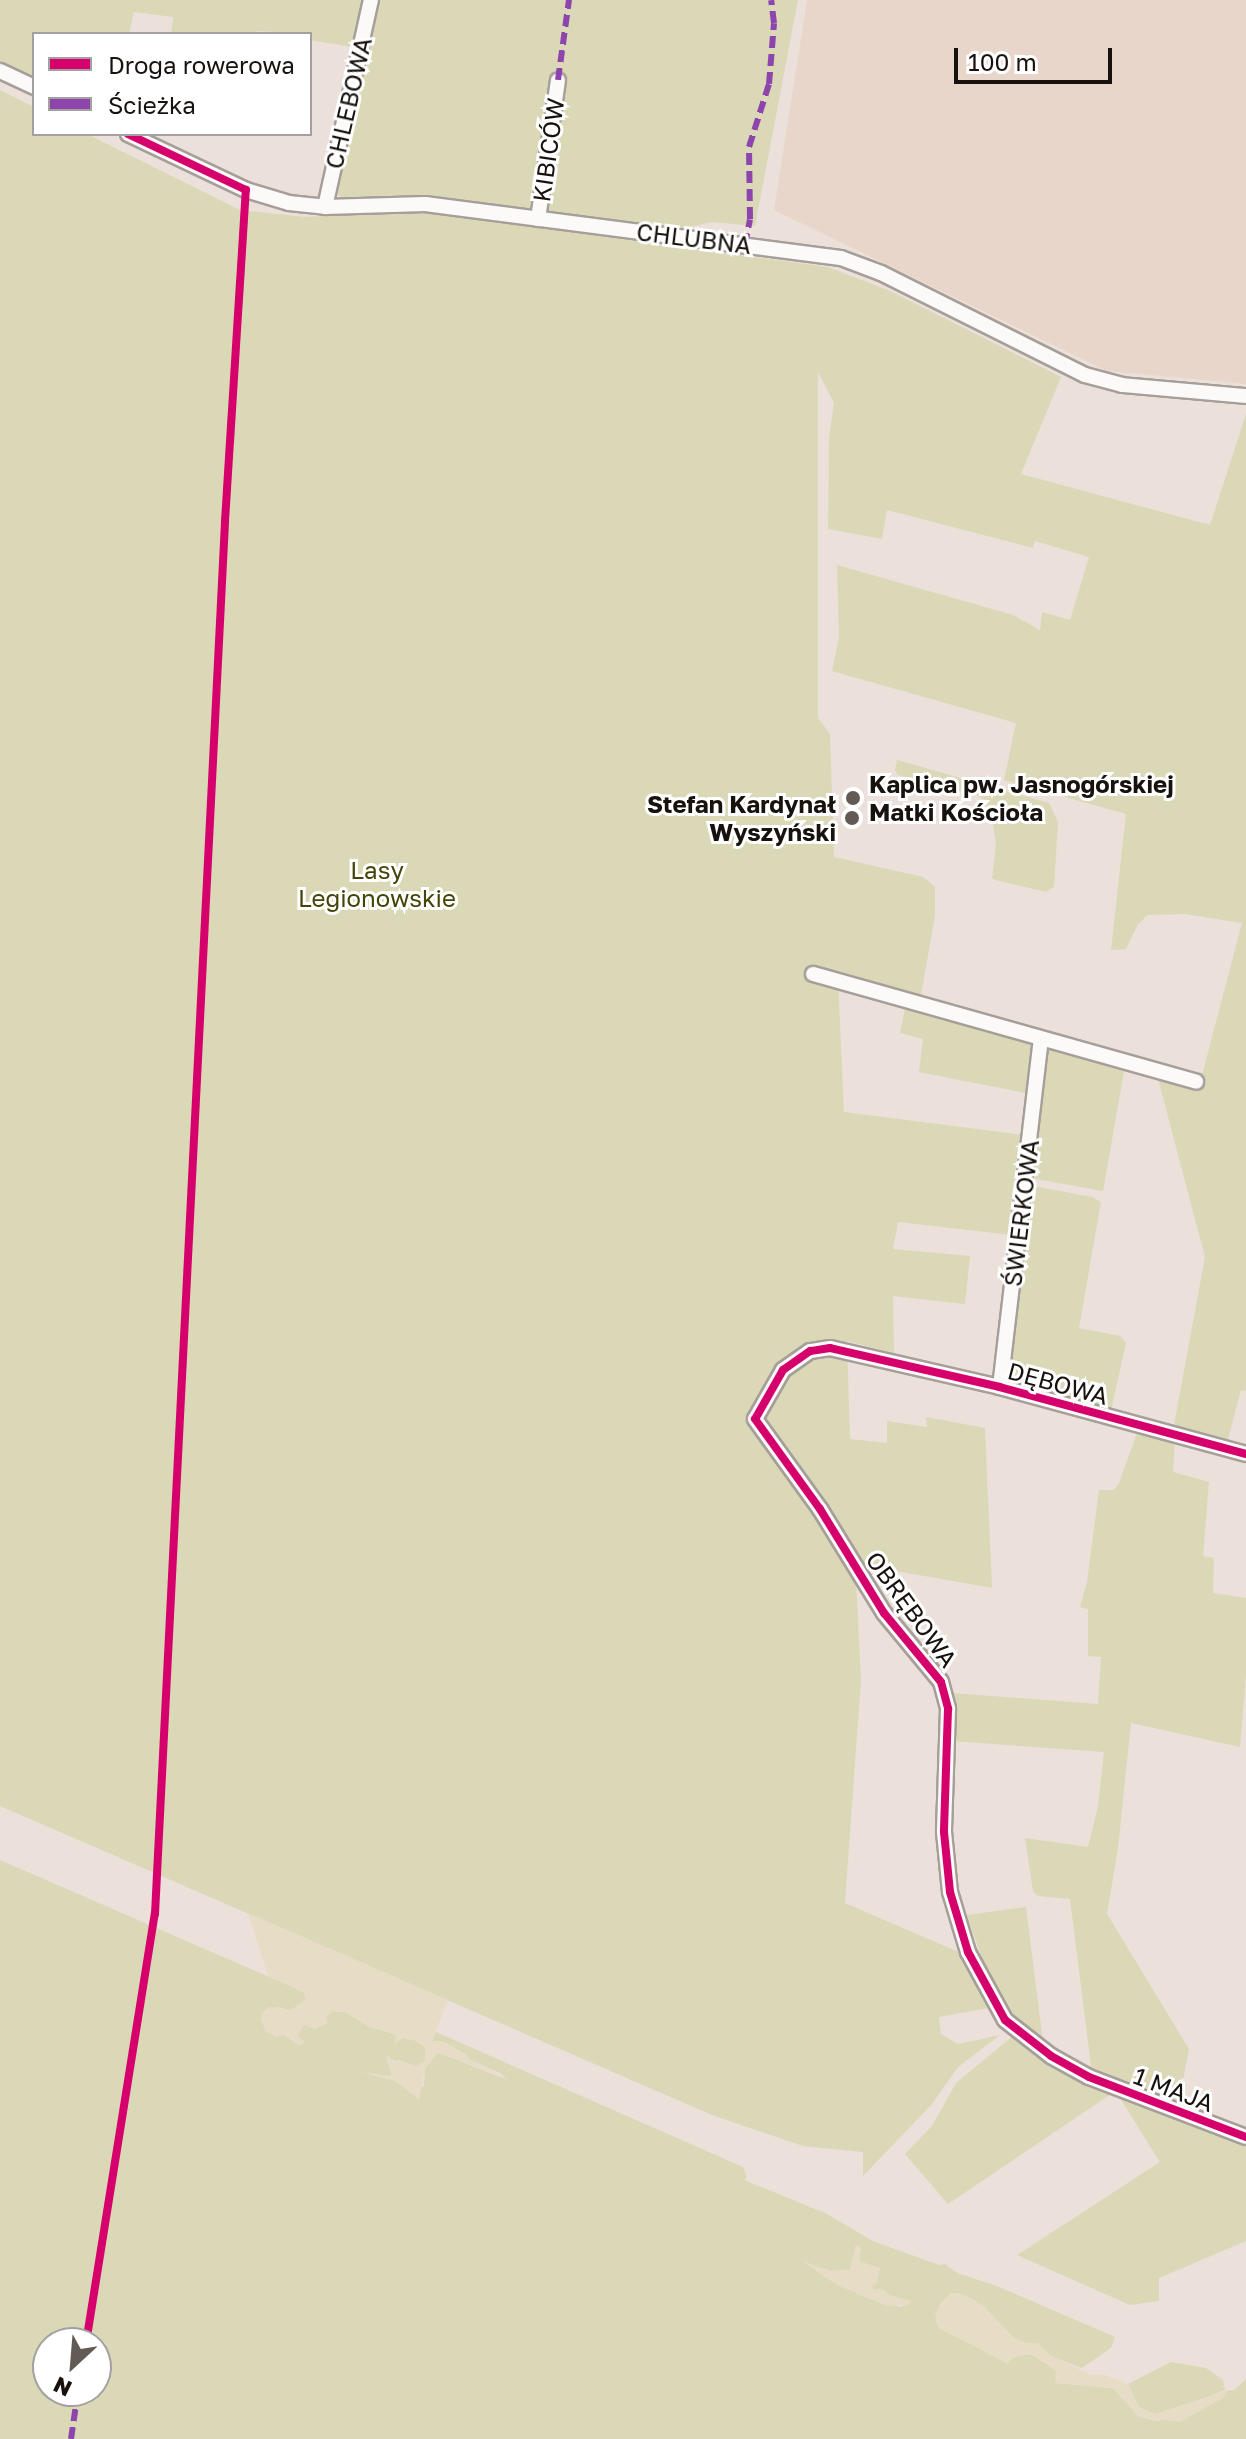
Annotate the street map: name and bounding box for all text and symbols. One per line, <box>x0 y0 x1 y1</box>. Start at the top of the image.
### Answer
legend <box>32 32 312 136</box>
scale bar <box>958 32 1116 82</box>
street label: CHLEBOWA <box>319 34 377 172</box>
text: 100 m <box>968 47 1037 76</box>
text: Droga rowerowa <box>108 50 295 79</box>
text: Ścieżka <box>108 90 196 119</box>
street label: KIBICÓW <box>526 96 570 204</box>
street label: CHLUBNA <box>635 217 753 259</box>
place label: Kaplica pw. Jasnogórskiej Matki Kościoła <box>869 770 1174 826</box>
marker: Kaplica pw. Jasnogórskiej Matki Kościoła <box>844 789 862 807</box>
place label: Stefan Kardynał Wyszyński <box>647 790 836 846</box>
marker: Stefan Kardynał Wyszyński <box>843 809 861 827</box>
park label: Lasy Legionowskie <box>298 856 456 912</box>
street label: ŚWIERKOWA <box>998 1138 1044 1288</box>
street label: DĘBOWA <box>1005 1356 1111 1410</box>
street label: OBRĘBOWA <box>860 1546 964 1672</box>
street label: 1 MAJA <box>1130 2061 1218 2117</box>
north arrow <box>32 2327 112 2407</box>
text: N <box>49 2371 76 2403</box>

